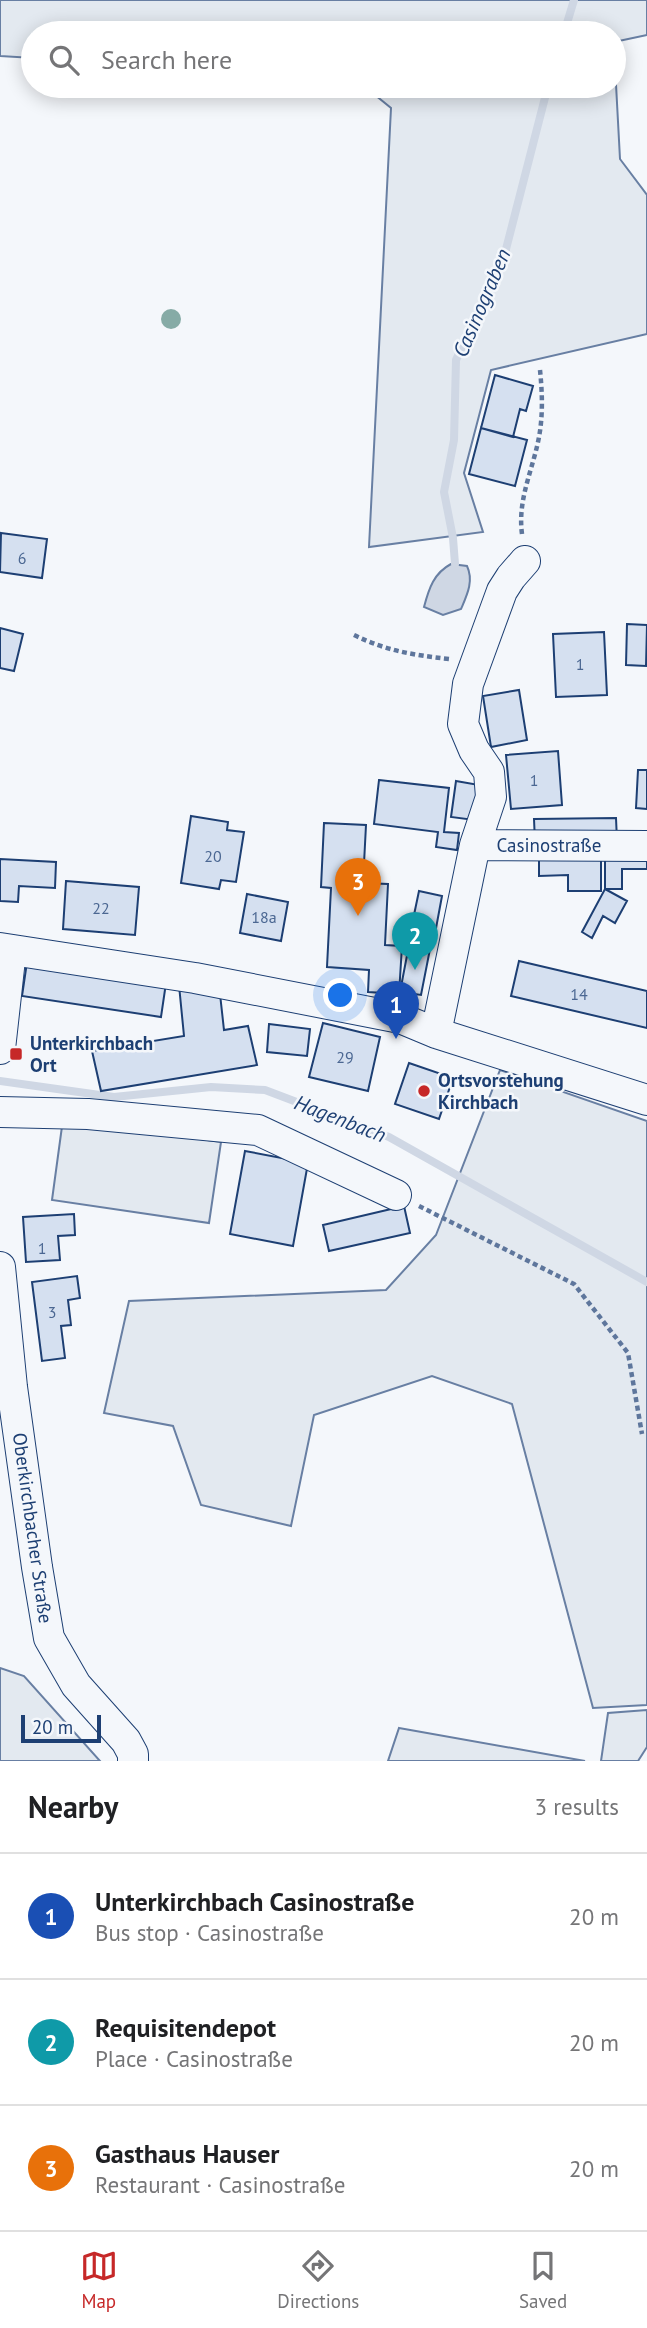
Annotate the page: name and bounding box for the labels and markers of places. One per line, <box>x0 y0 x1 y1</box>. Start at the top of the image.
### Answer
pin: 3 <box>335 858 381 916</box>
pin: 2 <box>392 912 438 970</box>
pin: 1 <box>373 981 419 1039</box>
place label: Unterkirchbach Ort <box>30 1031 153 1077</box>
marker: Unterkirchbach Ort <box>8 1046 24 1062</box>
place label: Ortsvorstehung Kirchbach <box>438 1068 564 1114</box>
marker: Ortsvorstehung Kirchbach <box>416 1083 432 1099</box>

